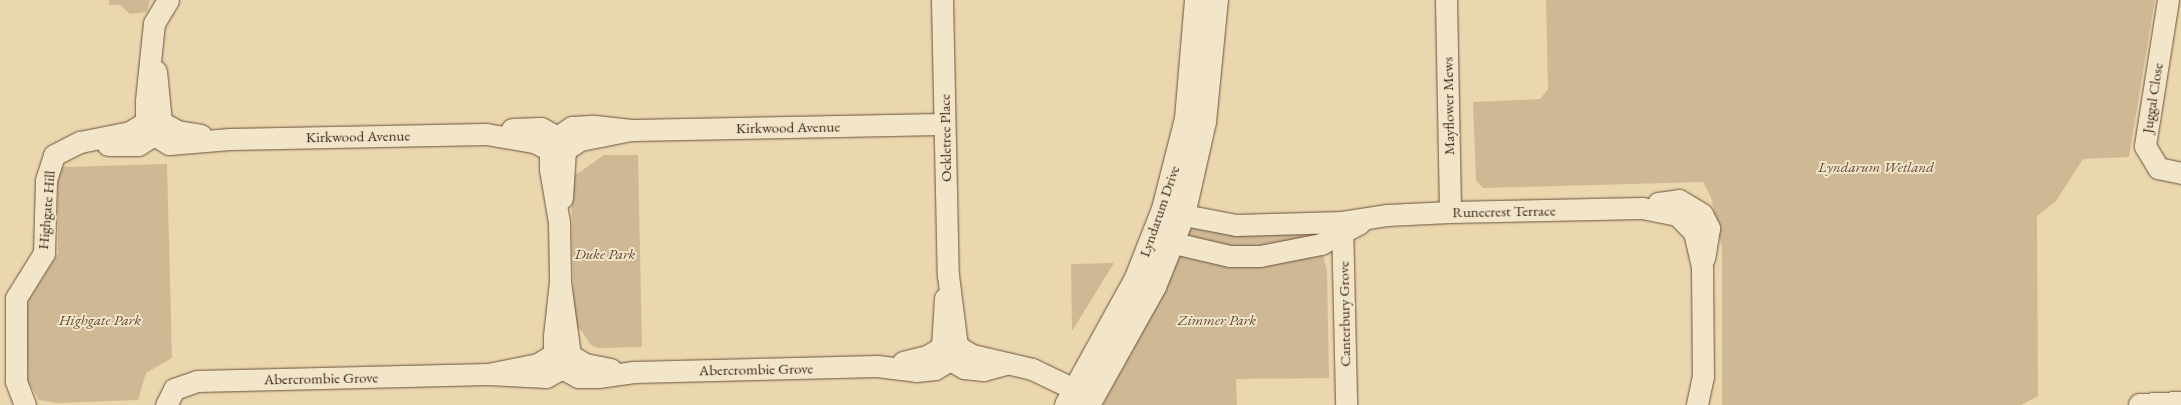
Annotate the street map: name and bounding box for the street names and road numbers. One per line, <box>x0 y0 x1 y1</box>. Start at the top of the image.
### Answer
street label: Mayflower Mews <box>1438 57 1458 155</box>
street label: Juggal Close <box>2138 62 2166 134</box>
street label: Ockletree Place <box>935 94 955 182</box>
street label: Kirkwood Avenue <box>736 117 840 137</box>
street label: Kirkwood Avenue <box>306 126 410 146</box>
street label: Lyndarum Drive <box>1135 163 1183 259</box>
street label: Highgate Hill <box>34 170 58 250</box>
street label: Runecrest Terrace <box>1452 201 1556 221</box>
street label: Canterbury Grove <box>1334 261 1354 367</box>
street label: Abercrombie Grove <box>699 359 813 379</box>
street label: Abercrombie Grove <box>264 368 378 388</box>

